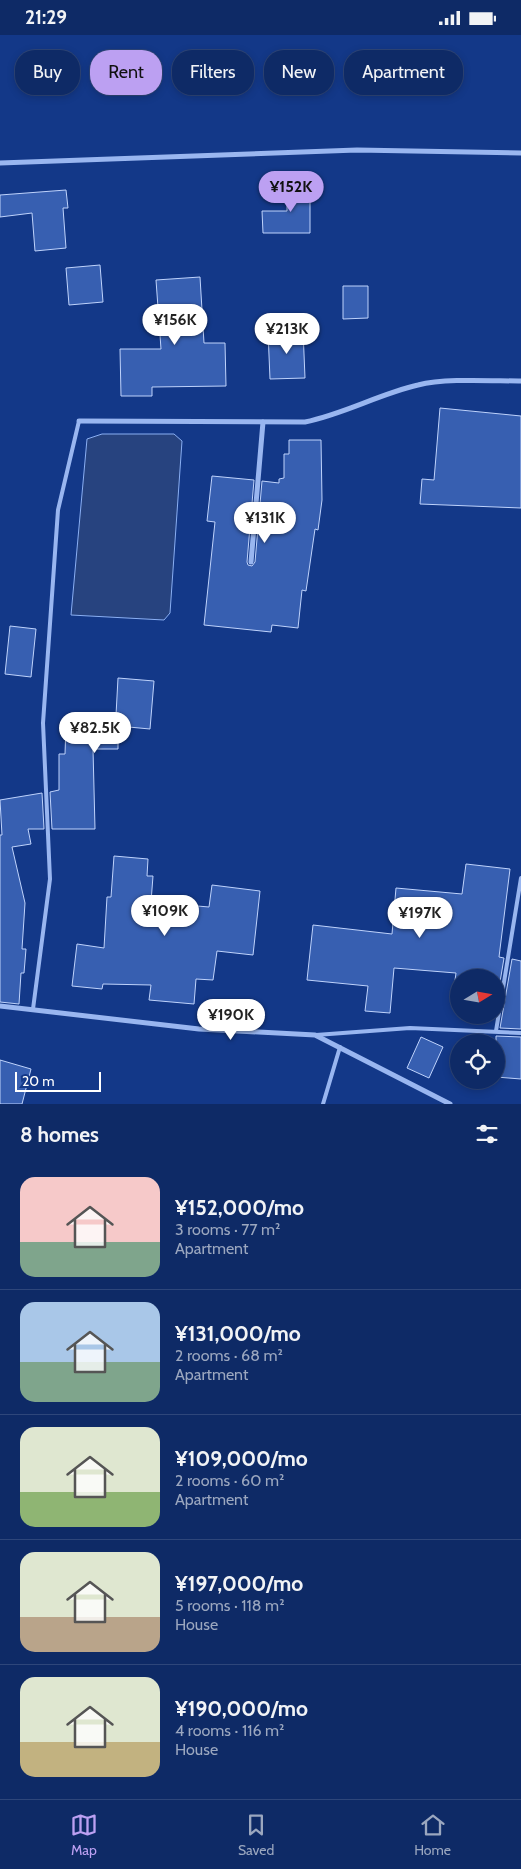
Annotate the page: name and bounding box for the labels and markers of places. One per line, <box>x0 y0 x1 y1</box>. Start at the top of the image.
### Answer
pin: ¥152K <box>256 171 326 213</box>
pin: ¥156K <box>140 303 210 346</box>
pin: ¥213K <box>252 313 322 355</box>
pin: ¥131K <box>230 501 300 544</box>
pin: ¥82.5K <box>54 711 136 754</box>
pin: ¥109K <box>130 895 200 937</box>
pin: ¥197K <box>385 897 455 939</box>
pin: ¥190K <box>196 999 266 1041</box>

